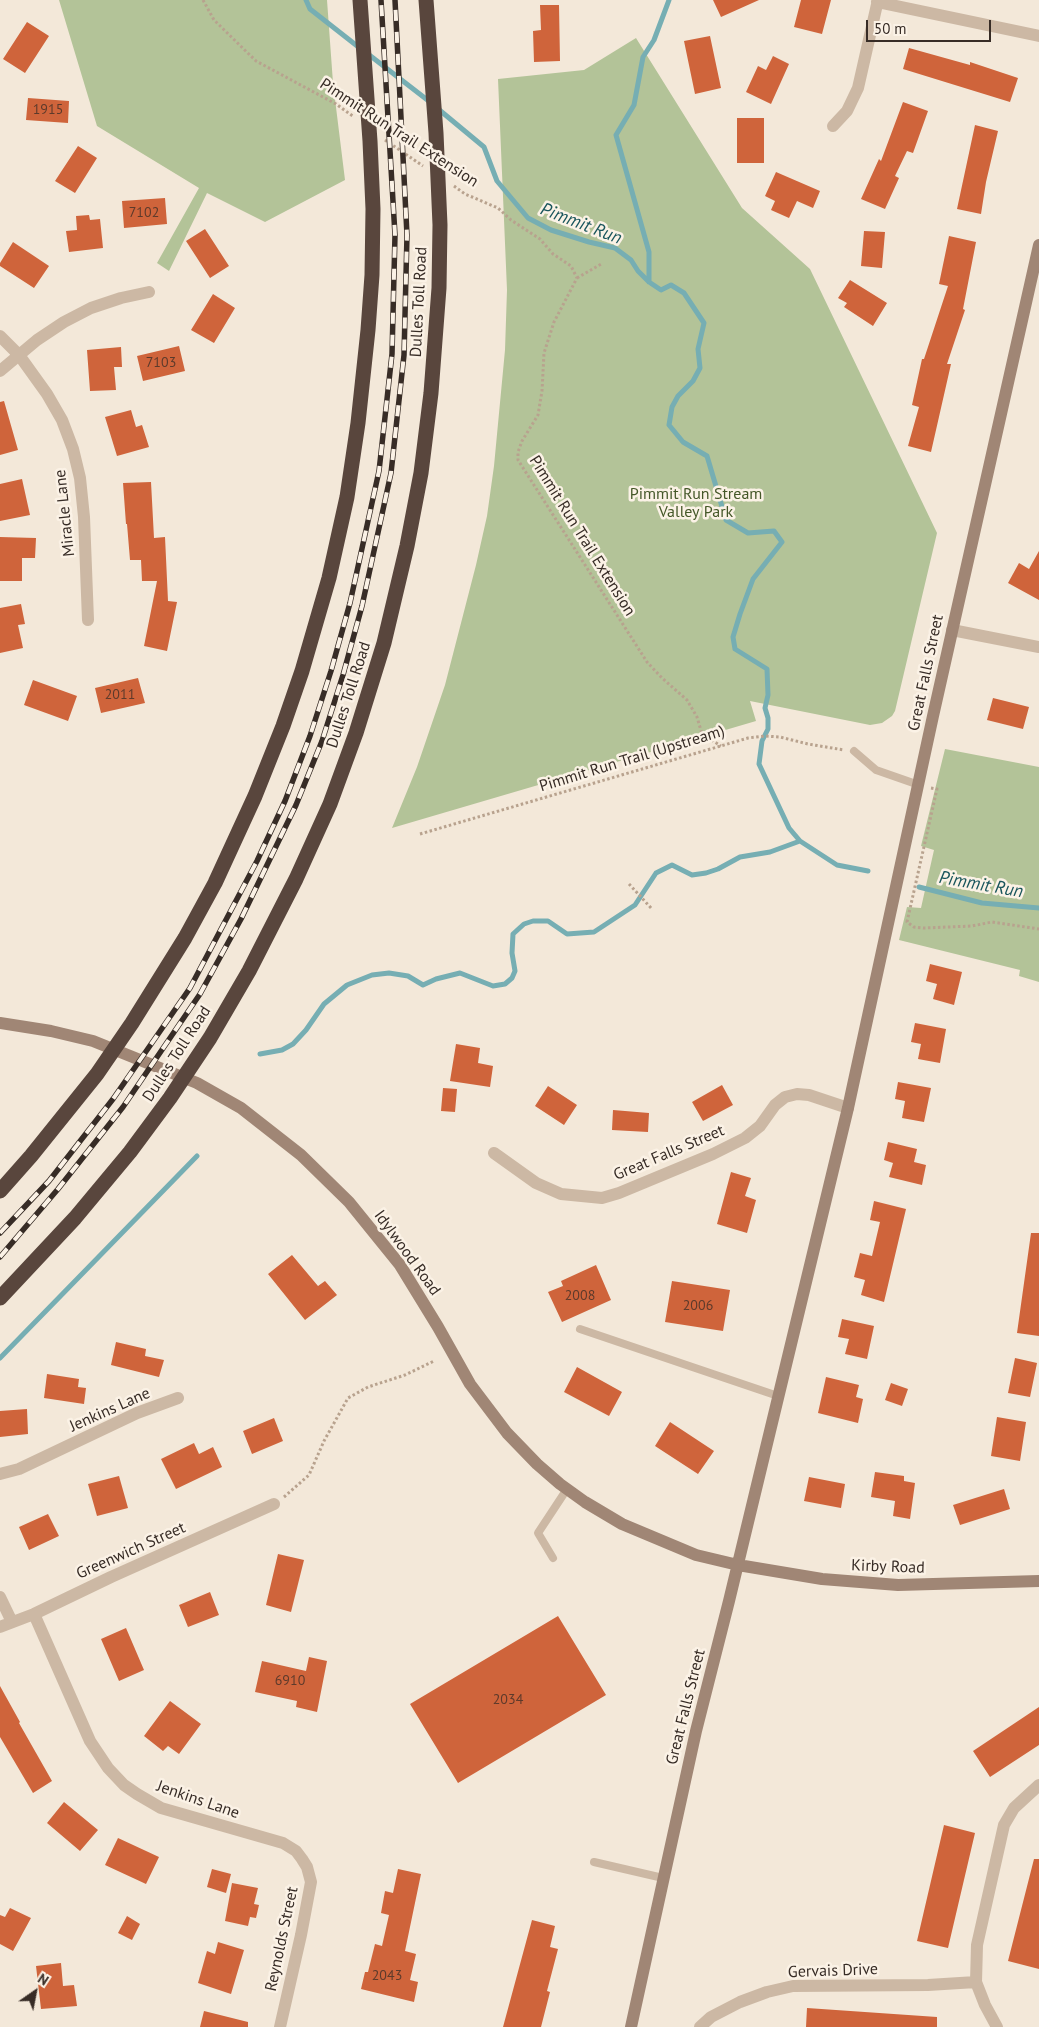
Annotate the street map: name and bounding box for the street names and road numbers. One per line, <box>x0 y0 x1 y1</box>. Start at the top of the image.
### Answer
street label: Pimmit Run Trail Extension <box>316 74 482 192</box>
street label: Dulles Toll Road <box>407 246 431 358</box>
street label: Pimmit Run Trail Extension <box>525 452 639 620</box>
street label: Miracle Lane <box>51 469 79 557</box>
street label: Great Falls Street <box>904 613 948 733</box>
street label: Dulles Toll Road <box>323 640 375 750</box>
street label: Pimmit Run Trail (Upstream) <box>537 722 727 796</box>
street label: Dulles Toll Road <box>139 1002 215 1106</box>
street label: Great Falls Street <box>611 1121 727 1185</box>
street label: Idylwood Road <box>370 1207 444 1299</box>
street label: Jenkins Lane <box>67 1384 153 1436</box>
street label: Greenwich Street <box>74 1518 188 1584</box>
street label: Kirby Road <box>851 1556 925 1578</box>
street label: Great Falls Street <box>662 1647 710 1767</box>
street label: Jenkins Lane <box>154 1777 242 1823</box>
street label: Reynolds Street <box>262 1885 302 1993</box>
street label: Gervais Drive <box>788 1960 878 1982</box>

